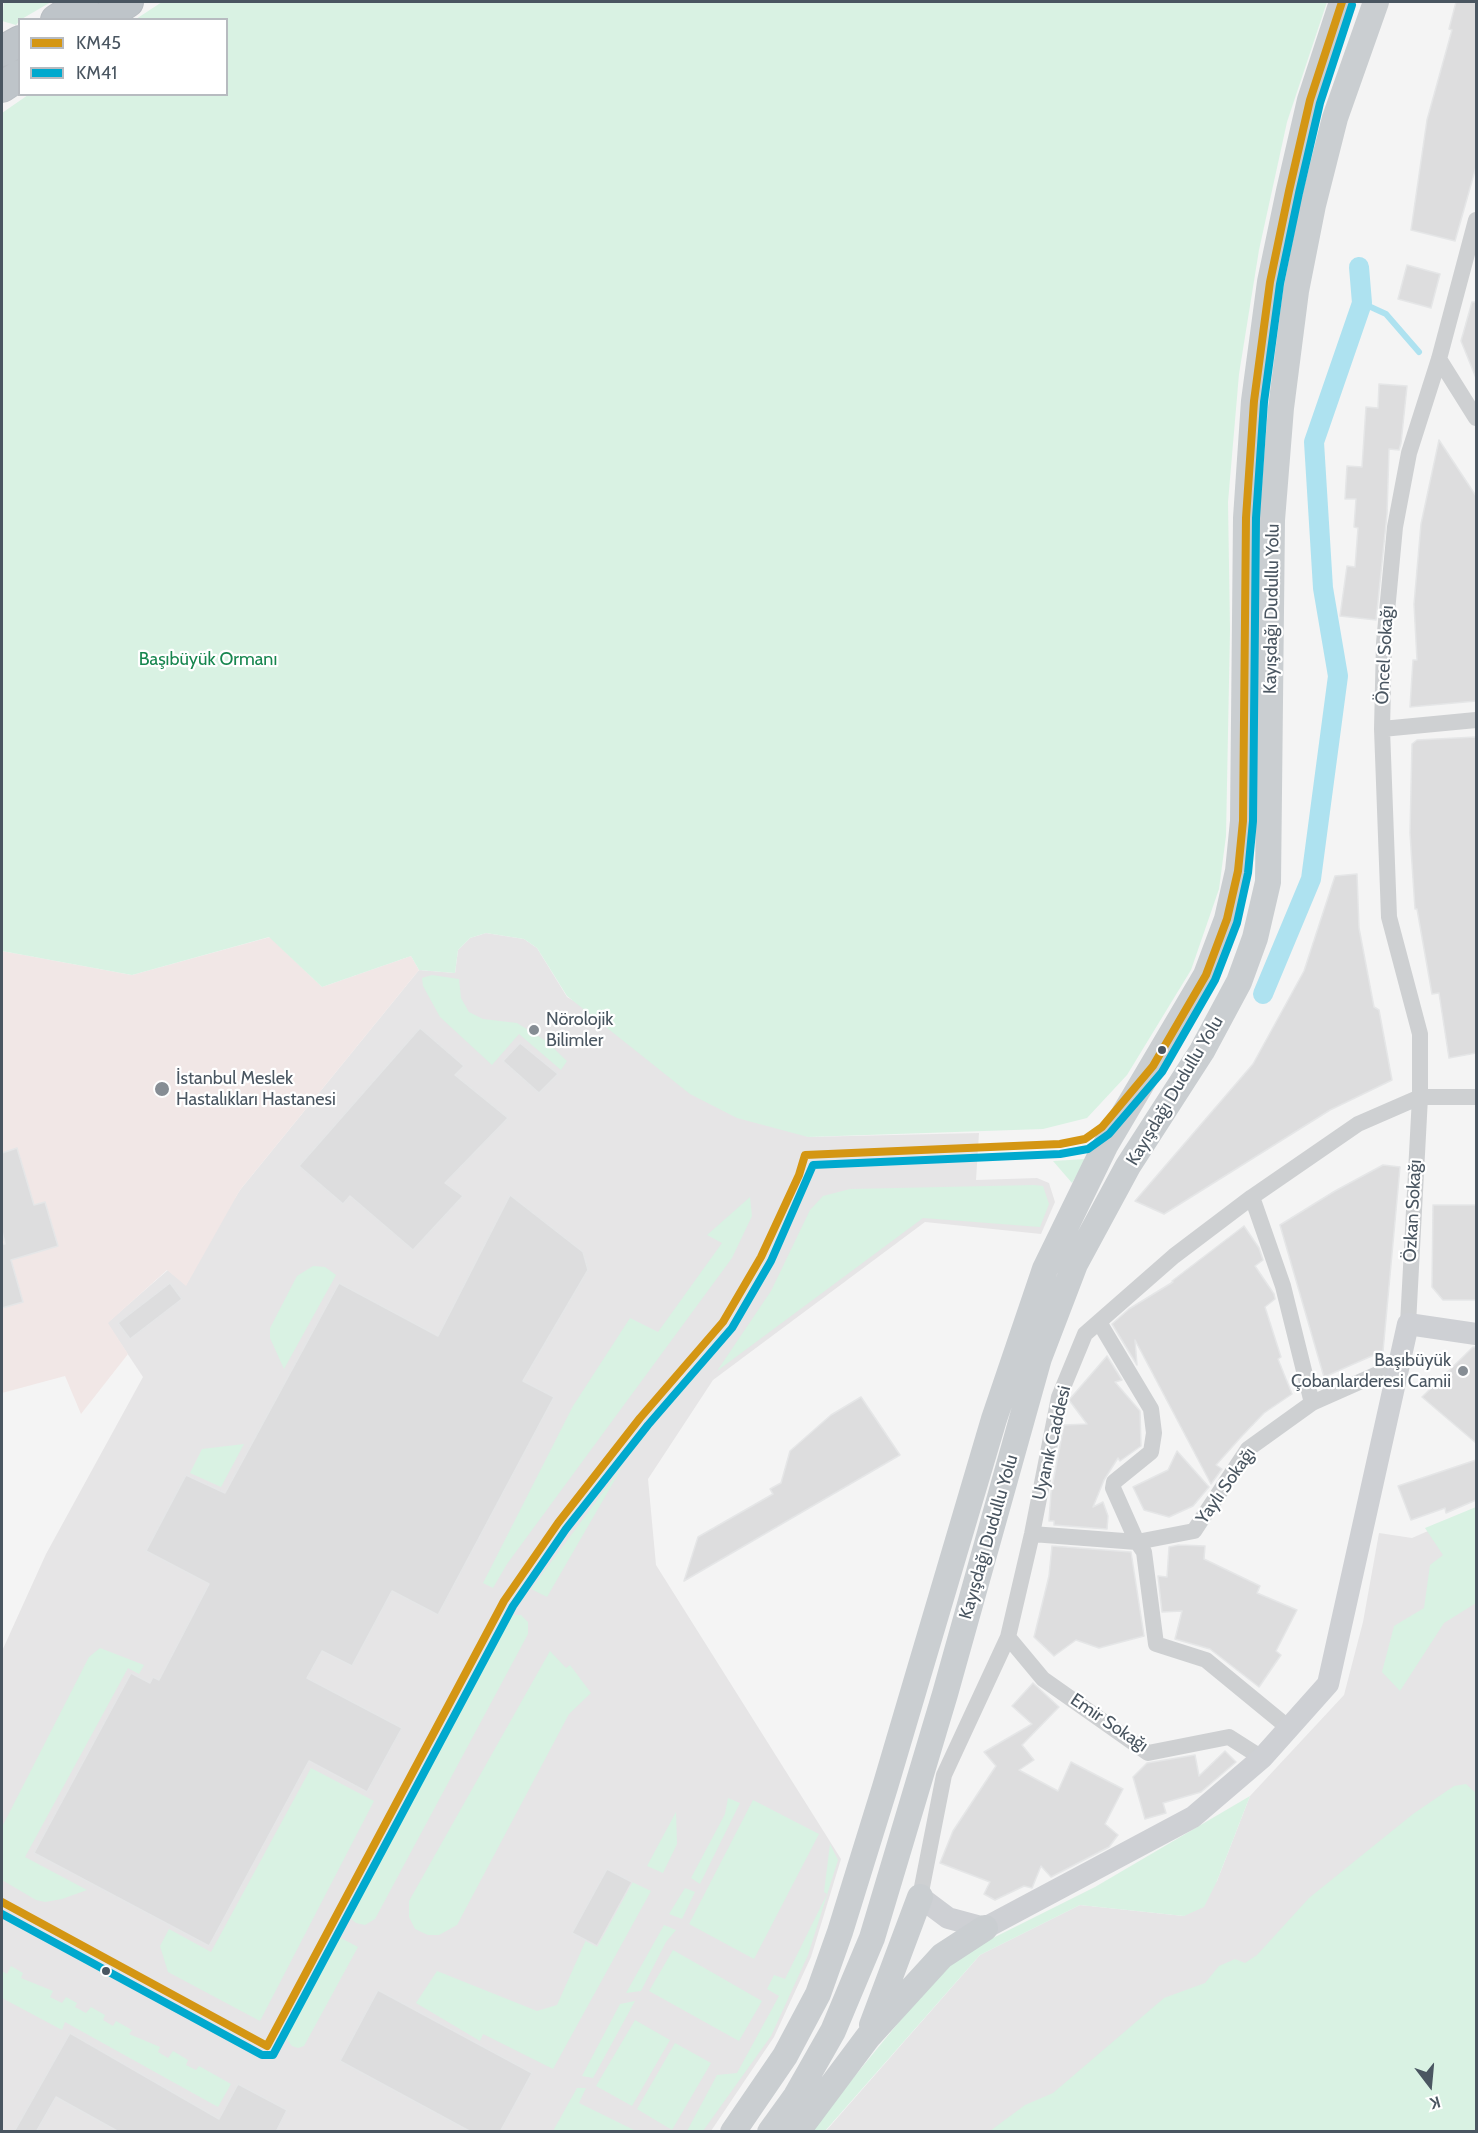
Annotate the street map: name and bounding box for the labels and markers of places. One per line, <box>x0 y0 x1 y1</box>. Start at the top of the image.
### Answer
place label: Nörolojik Bilimler <box>546 1009 613 1052</box>
marker: Nörolojik Bilimler <box>527 1023 541 1037</box>
unlabelled marker <box>1156 1044 1168 1056</box>
place label: İstanbul Meslek Hastalıkları Hastanesi <box>176 1068 336 1110</box>
marker: İstanbul Meslek Hastalıkları Hastanesi <box>153 1080 171 1098</box>
place label: Başıbüyük Çobanlarderesi Camii <box>1291 1350 1451 1392</box>
marker: Başıbüyük Çobanlarderesi Camii <box>1456 1364 1470 1378</box>
unlabelled marker <box>100 1965 112 1977</box>

